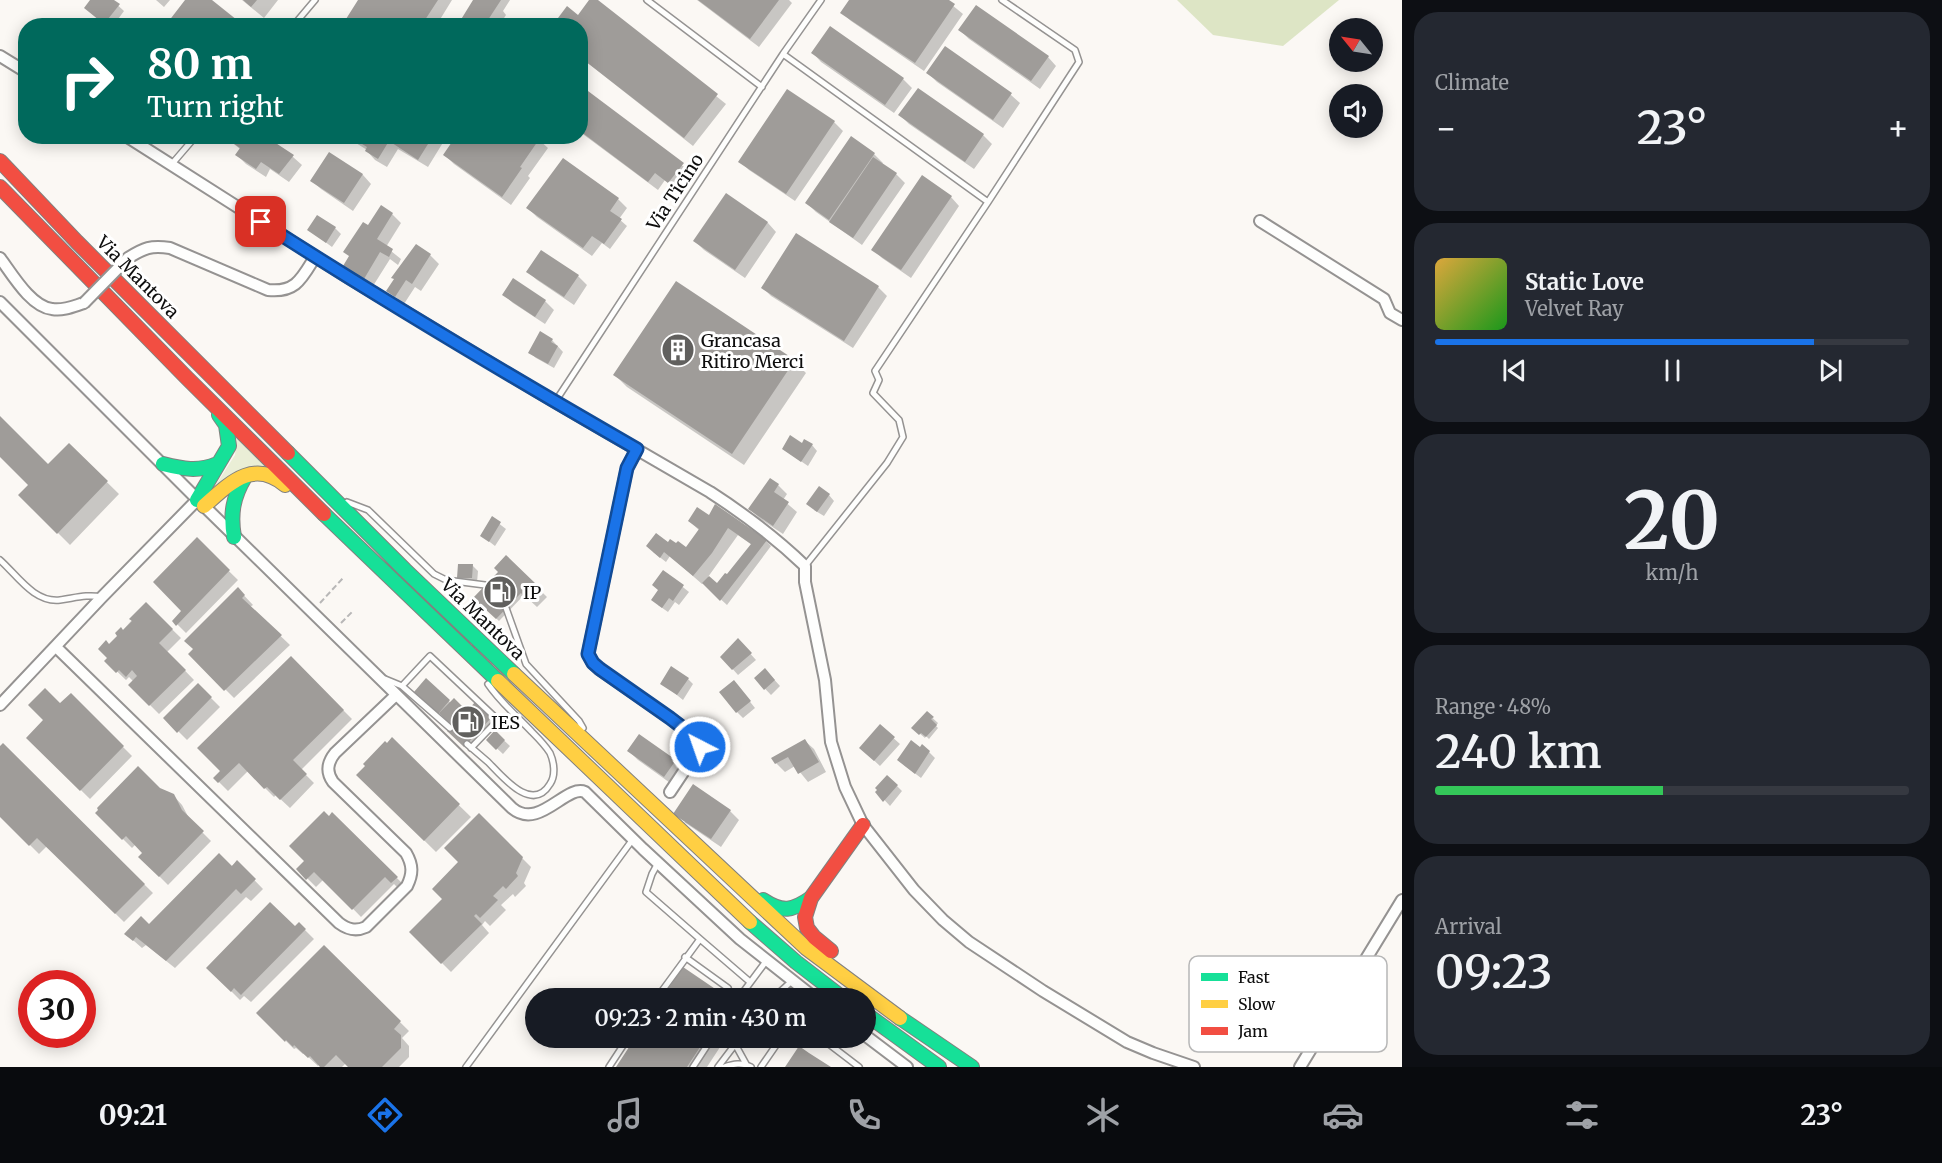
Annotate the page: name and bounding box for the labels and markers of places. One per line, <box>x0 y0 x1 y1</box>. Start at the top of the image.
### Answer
pin <box>235 196 286 247</box>
place label: Grancasa Ritiro Merci <box>701 329 804 373</box>
building icon: Grancasa Ritiro Merci <box>660 332 696 368</box>
fuel station icon: IP <box>482 574 518 610</box>
place label: IP <box>523 581 542 604</box>
fuel station icon: IES <box>450 704 486 740</box>
place label: IES <box>491 711 520 734</box>

